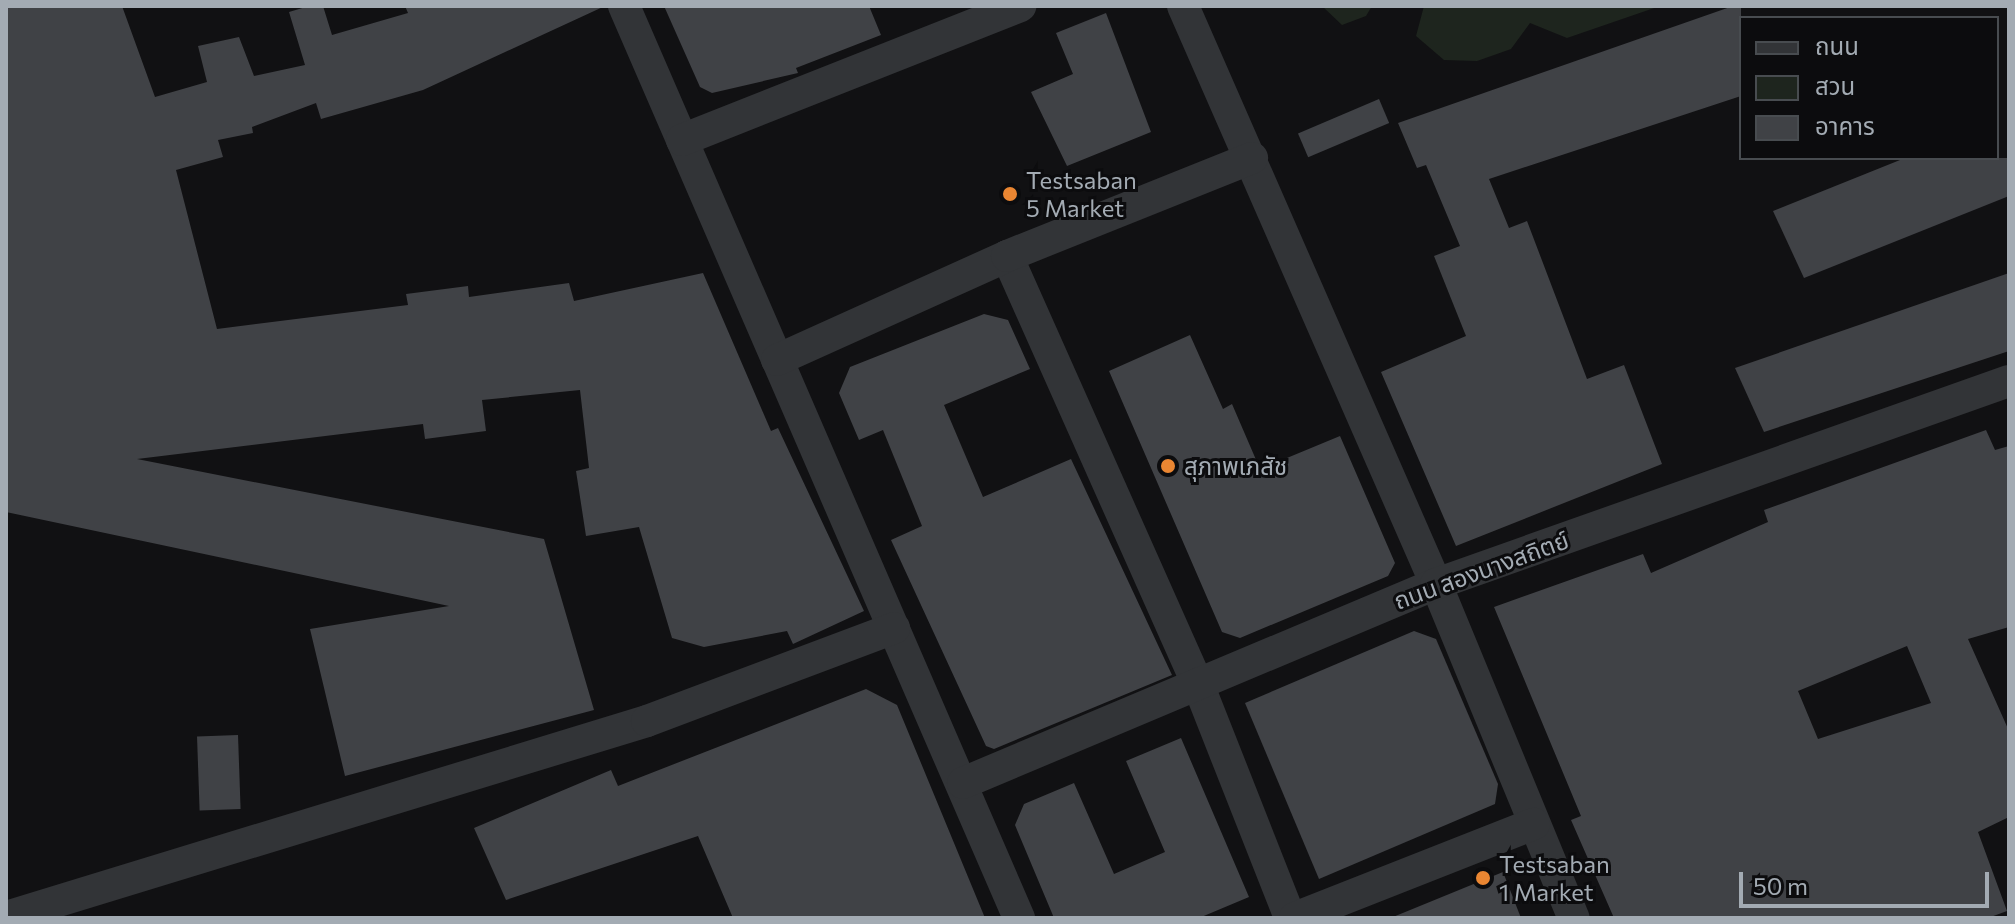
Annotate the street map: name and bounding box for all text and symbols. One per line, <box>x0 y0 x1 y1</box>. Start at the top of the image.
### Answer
legend <box>1739 16 1999 160</box>
text: ถนน <box>1815 31 1859 60</box>
text: สวน <box>1815 71 1855 100</box>
text: อาคาร <box>1815 111 1875 140</box>
place label: Testsaban 5 Market <box>1026 166 1137 222</box>
marker: Testsaban 5 Market <box>1001 185 1019 203</box>
place label: สุภาพเภสัช <box>1184 452 1287 480</box>
marker: สุภาพเภสัช <box>1159 457 1177 475</box>
street label: ถนน สองนางสถิตย์ <box>1390 525 1572 615</box>
place label: Testsaban 1 Market <box>1499 850 1610 906</box>
scale bar <box>1743 856 1993 906</box>
marker: Testsaban 1 Market <box>1474 869 1492 887</box>
text: 50 m <box>1753 871 1808 900</box>

